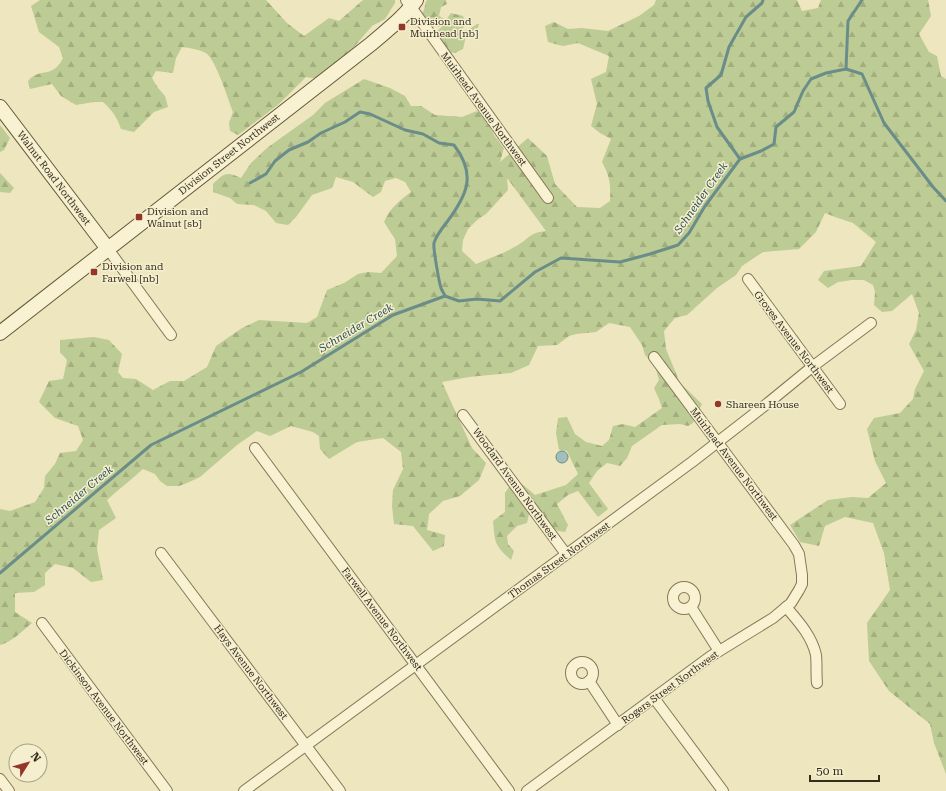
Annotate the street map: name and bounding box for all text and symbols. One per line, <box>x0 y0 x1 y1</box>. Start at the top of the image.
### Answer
place label: Division and Muirhead [nb] <box>410 16 478 39</box>
marker: Division and Muirhead [nb] <box>397 22 407 32</box>
street label: Muirhead Avenue Northwest <box>439 50 529 168</box>
street label: Division Street Northwest <box>176 111 282 197</box>
street label: Walnut Road Northwest <box>15 129 93 227</box>
water label: Schneider Creek <box>671 160 730 237</box>
place label: Division and Walnut [sb] <box>147 206 209 229</box>
marker: Division and Walnut [sb] <box>134 212 144 222</box>
place label: Division and Farwell [nb] <box>102 261 164 284</box>
marker: Division and Farwell [nb] <box>89 267 99 277</box>
street label: Groves Avenue Northwest <box>752 289 836 395</box>
water label: Schneider Creek <box>316 301 395 356</box>
marker: Shareen House <box>713 399 723 409</box>
place label: Shareen House <box>726 399 799 410</box>
street label: Muirhead Avenue Northwest <box>688 406 780 523</box>
street label: Woodard Avenue Northwest <box>471 426 559 542</box>
water label: Schneider Creek <box>42 463 115 528</box>
street label: Thomas Street Northwest <box>506 519 612 601</box>
street label: Farwell Avenue Northwest <box>340 565 425 673</box>
street label: Hays Avenue Northwest <box>212 623 290 722</box>
street label: Dickinson Avenue Northwest <box>57 647 151 767</box>
street label: Rogers Street Northwest <box>620 648 721 726</box>
north arrow <box>8 743 48 783</box>
text: N <box>28 750 44 765</box>
scale bar <box>810 757 879 783</box>
text: 50 m <box>816 764 843 778</box>

